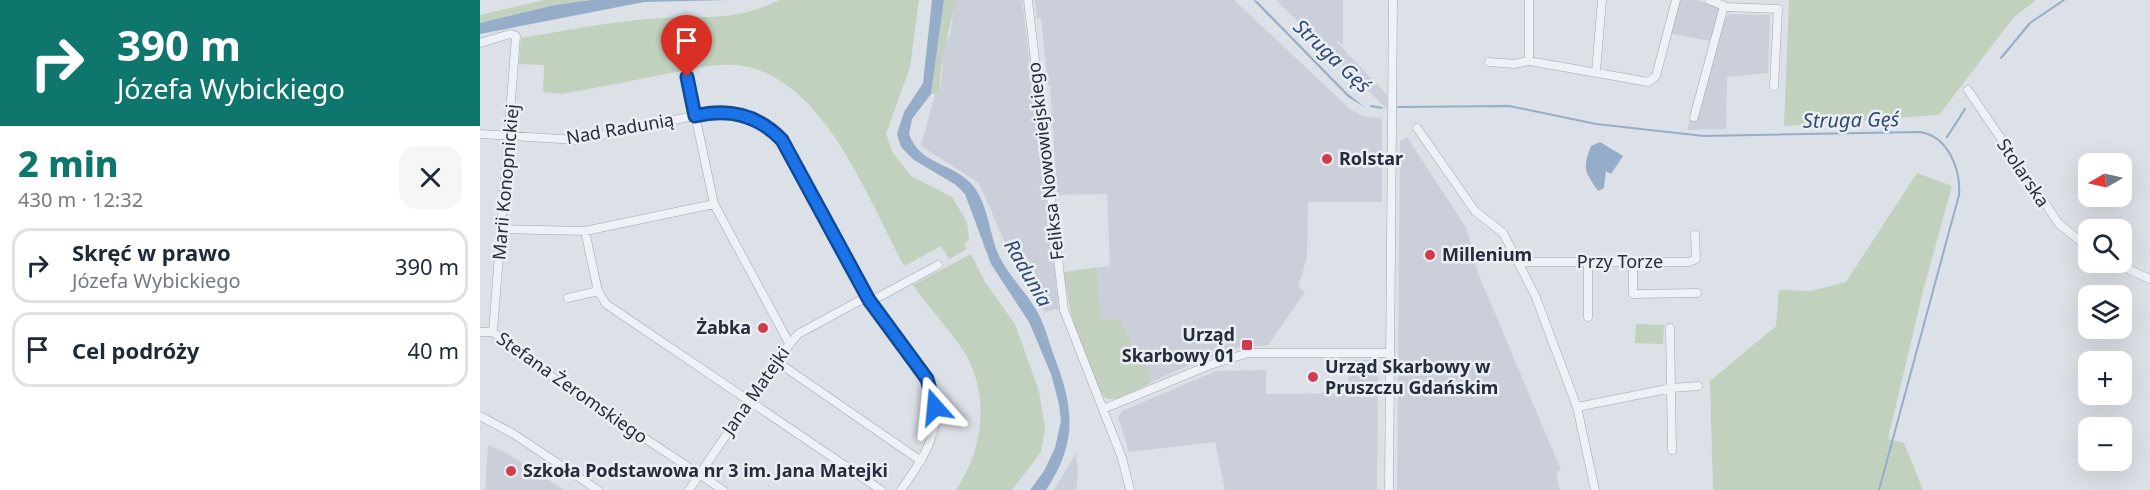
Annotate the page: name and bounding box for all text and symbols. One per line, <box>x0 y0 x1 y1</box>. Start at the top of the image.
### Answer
water label: Struga Gęś <box>1288 13 1377 99</box>
pin <box>661 15 712 77</box>
text: 390 m <box>117 16 241 73</box>
icon: right <box>18 24 96 102</box>
icon: arrive <box>670 24 703 57</box>
street label: Feliksa Nowowiejskiego <box>1021 61 1069 261</box>
text: Józefa Wybickiego <box>117 70 345 107</box>
street label: Marii Konopnickiej <box>486 103 524 261</box>
water label: Struga Gęś <box>1802 105 1900 134</box>
street label: Nad Radunią <box>564 107 676 149</box>
street label: Stolarska <box>1992 133 2056 211</box>
text: 2 min <box>18 139 119 188</box>
button: close <box>399 146 462 209</box>
place label: Rolstar <box>1339 146 1403 170</box>
marker: Rolstar <box>1320 152 1334 166</box>
north arrow <box>2078 153 2132 207</box>
map controls <box>2078 153 2132 471</box>
text: 430 m · 12:32 <box>18 186 143 213</box>
button: search <box>2078 219 2132 273</box>
water label: Radunia <box>998 234 1059 312</box>
text: Skręć w prawo <box>72 237 231 267</box>
place label: Millenium <box>1442 242 1532 266</box>
marker: Millenium <box>1423 248 1437 262</box>
icon: right <box>21 249 54 282</box>
street label: Przy Torze <box>1577 249 1663 273</box>
text: 390 m <box>395 251 459 281</box>
text: Józefa Wybickiego <box>72 267 241 294</box>
button: layers <box>2078 285 2132 339</box>
place label: Żabka <box>696 315 751 339</box>
marker: Żabka <box>756 321 770 335</box>
place label: Urząd Skarbowy 01 <box>1122 322 1235 367</box>
street label: Stefana Żeromskiego <box>492 326 653 448</box>
icon: arrive <box>21 333 54 366</box>
text: Cel podróży <box>72 335 199 365</box>
text: 40 m <box>408 335 459 365</box>
marker: Urząd Skarbowy 01 <box>1240 338 1254 352</box>
street label: Jana Matejki <box>715 341 795 441</box>
button: + <box>2078 351 2132 405</box>
place label: Urząd Skarbowy w Pruszczu Gdańskim <box>1325 354 1498 399</box>
marker: Urząd Skarbowy w Pruszczu Gdańskim <box>1306 370 1320 384</box>
position arrow <box>903 375 967 439</box>
button: − <box>2078 417 2132 471</box>
place label: Szkoła Podstawowa nr 3 im. Jana Matejki <box>523 458 888 482</box>
marker: Szkoła Podstawowa nr 3 im. Jana Matejki <box>504 464 518 478</box>

